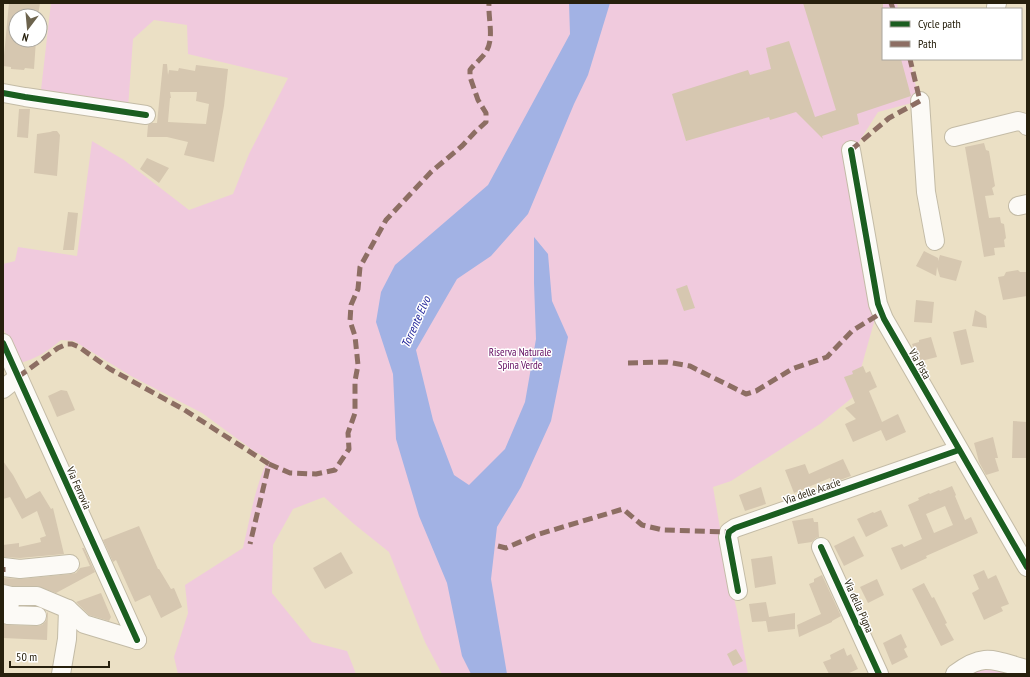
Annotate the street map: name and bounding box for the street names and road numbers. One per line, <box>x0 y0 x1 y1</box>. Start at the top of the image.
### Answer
street label: Via Pista <box>905 345 934 382</box>
street label: Via Ferrovia <box>63 464 95 511</box>
street label: Via delle Acacie <box>781 475 843 508</box>
street label: Via della Pigna <box>841 576 877 635</box>

